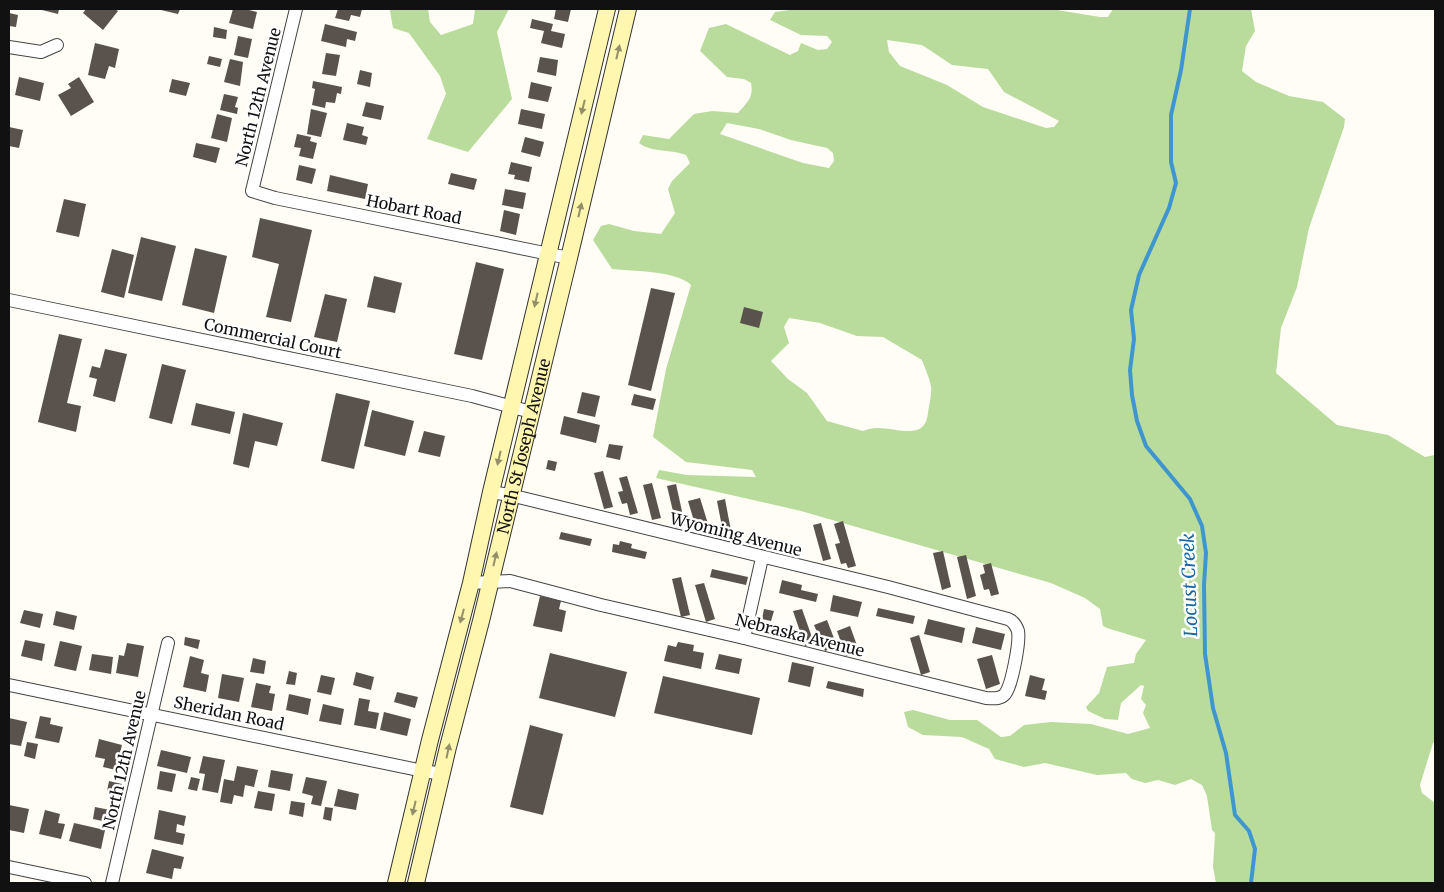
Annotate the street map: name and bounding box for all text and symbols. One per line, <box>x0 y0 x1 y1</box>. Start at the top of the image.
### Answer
street label: North 12th Avenue <box>231 26 285 168</box>
one-way arrow <box>614 44 622 60</box>
one-way arrow <box>579 100 587 115</box>
street label: Hobart Road <box>365 190 464 228</box>
one-way arrow <box>576 203 584 218</box>
one-way arrow <box>532 293 540 308</box>
street label: Commercial Court <box>202 314 344 362</box>
street label: North St Joseph Avenue <box>493 356 554 536</box>
one-way arrow <box>495 451 503 466</box>
street label: Wyoming Avenue <box>667 508 804 560</box>
water label: Locust Creek <box>1176 533 1202 637</box>
one-way arrow <box>491 551 499 566</box>
one-way arrow <box>458 609 466 624</box>
street label: Nebraska Avenue <box>734 609 866 661</box>
street label: North 12th Avenue <box>98 688 150 832</box>
street label: Sheridan Road <box>172 692 286 735</box>
one-way arrow <box>444 743 452 758</box>
one-way arrow <box>410 801 418 816</box>

